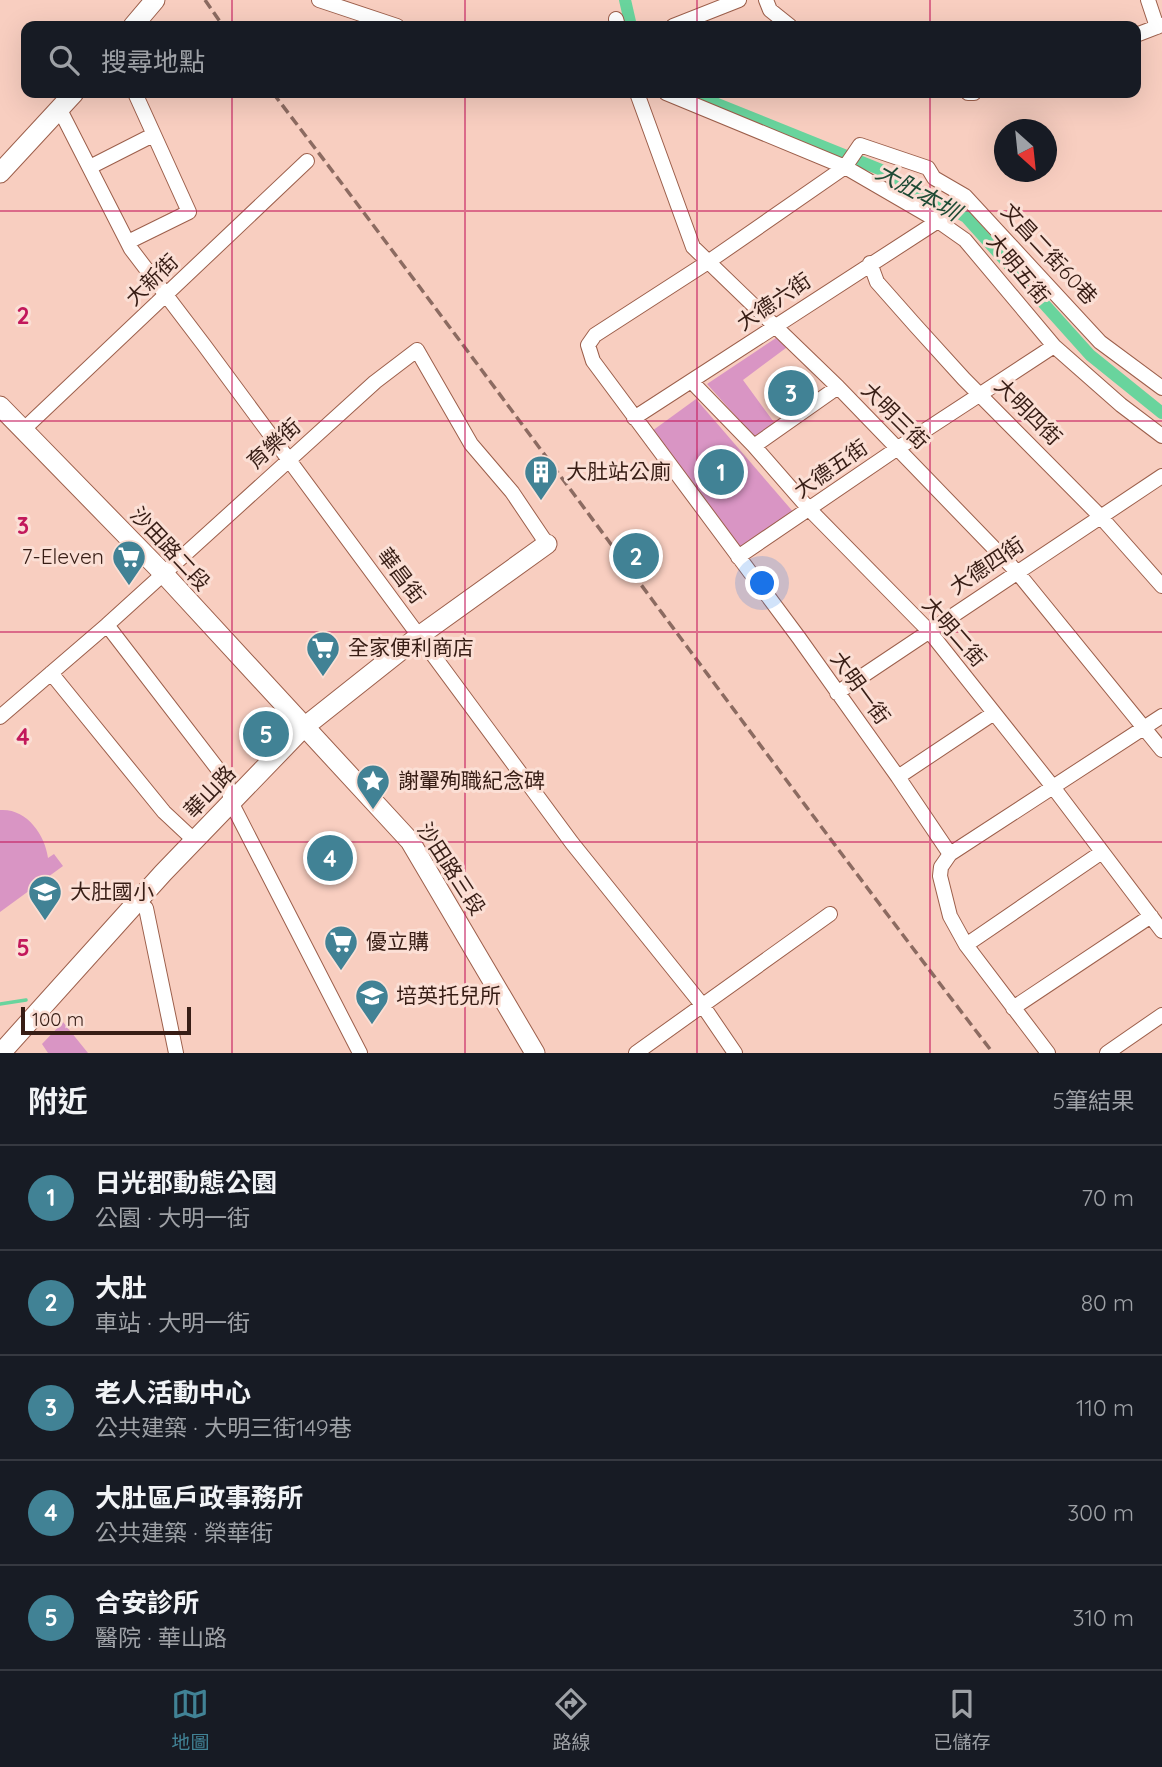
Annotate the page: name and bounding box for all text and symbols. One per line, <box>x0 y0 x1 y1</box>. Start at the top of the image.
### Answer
search box <box>21 21 1141 98</box>
icon: search <box>45 41 83 79</box>
text: 搜尋地點 <box>101 45 205 78</box>
north arrow <box>994 119 1057 182</box>
water label: 大肚本圳 <box>871 157 968 228</box>
street label: 文昌二街60巷 <box>996 197 1103 309</box>
street label: 大明五街 <box>982 228 1056 309</box>
street label: 大新街 <box>120 248 183 311</box>
street label: 大德六街 <box>731 267 816 335</box>
text: 2 <box>16 301 30 330</box>
pin: 3 <box>768 367 814 419</box>
street label: 大明四街 <box>990 372 1068 450</box>
street label: 大明三街 <box>857 376 935 454</box>
street label: 育樂街 <box>241 413 305 474</box>
street label: 大德五街 <box>789 433 872 503</box>
pin: 1 <box>698 446 744 498</box>
building icon: 大肚站公廁 <box>522 453 560 502</box>
place label: 大肚站公廁 <box>566 458 671 484</box>
street label: 沙田路二段 <box>125 501 216 596</box>
text: 3 <box>17 511 29 540</box>
pin: 2 <box>613 530 659 582</box>
street label: 大德四街 <box>944 531 1029 599</box>
supermarket icon: 7-Eleven <box>110 538 148 587</box>
street label: 華昌街 <box>372 542 431 608</box>
place label: 7-Eleven <box>22 543 104 569</box>
your location <box>745 566 779 600</box>
street label: 大明二街 <box>917 591 992 672</box>
supermarket icon: 全家便利商店 <box>304 629 342 678</box>
place label: 全家便利商店 <box>348 634 474 660</box>
street label: 大明一街 <box>826 646 896 729</box>
pin: 5 <box>243 708 289 760</box>
text: 4 <box>16 722 30 751</box>
street label: 華山路 <box>178 760 241 823</box>
place icon: 謝翬殉職紀念碑 <box>354 762 392 811</box>
place label: 謝翬殉職紀念碑 <box>398 767 545 793</box>
street label: 沙田路三段 <box>412 817 491 920</box>
pin: 4 <box>307 832 353 884</box>
school or university icon: 大肚國小 <box>26 873 64 922</box>
place label: 大肚國小 <box>70 878 154 904</box>
supermarket icon: 優立購 <box>322 923 360 972</box>
place label: 優立購 <box>366 928 429 954</box>
text: 5 <box>16 933 30 962</box>
school or university icon: 培英托兒所 <box>353 977 391 1026</box>
place label: 培英托兒所 <box>396 982 501 1008</box>
scale bar <box>21 1004 191 1036</box>
text: 100 m <box>32 1007 84 1031</box>
text: 附近 <box>28 1082 88 1120</box>
text: 5筆結果 <box>1052 1086 1134 1115</box>
text: 日光郡動態公園 <box>95 1166 277 1199</box>
text: 1 <box>47 1183 55 1212</box>
text: 70 m <box>1081 1183 1134 1212</box>
text: 公園 · 大明一街 <box>95 1203 250 1232</box>
text: 大肚 <box>95 1271 147 1304</box>
text: 2 <box>44 1288 58 1317</box>
text: 80 m <box>1081 1288 1134 1317</box>
text: 車站 · 大明一街 <box>95 1308 250 1337</box>
text: 老人活動中心 <box>95 1376 251 1409</box>
text: 3 <box>45 1393 57 1422</box>
text: 110 m <box>1076 1393 1134 1422</box>
text: 公共建築 · 大明三街149巷 <box>95 1413 352 1442</box>
text: 大肚區戶政事務所 <box>95 1481 303 1514</box>
text: 4 <box>44 1498 58 1527</box>
text: 300 m <box>1067 1498 1134 1527</box>
text: 公共建築 · 榮華街 <box>95 1518 273 1547</box>
text: 合安診所 <box>95 1586 199 1619</box>
text: 5 <box>44 1603 58 1632</box>
text: 310 m <box>1072 1603 1134 1632</box>
text: 醫院 · 華山路 <box>95 1623 227 1652</box>
tab: 地圖 <box>171 1685 210 1754</box>
tab: 路線 <box>552 1685 591 1754</box>
tab: 已儲存 <box>933 1685 991 1754</box>

